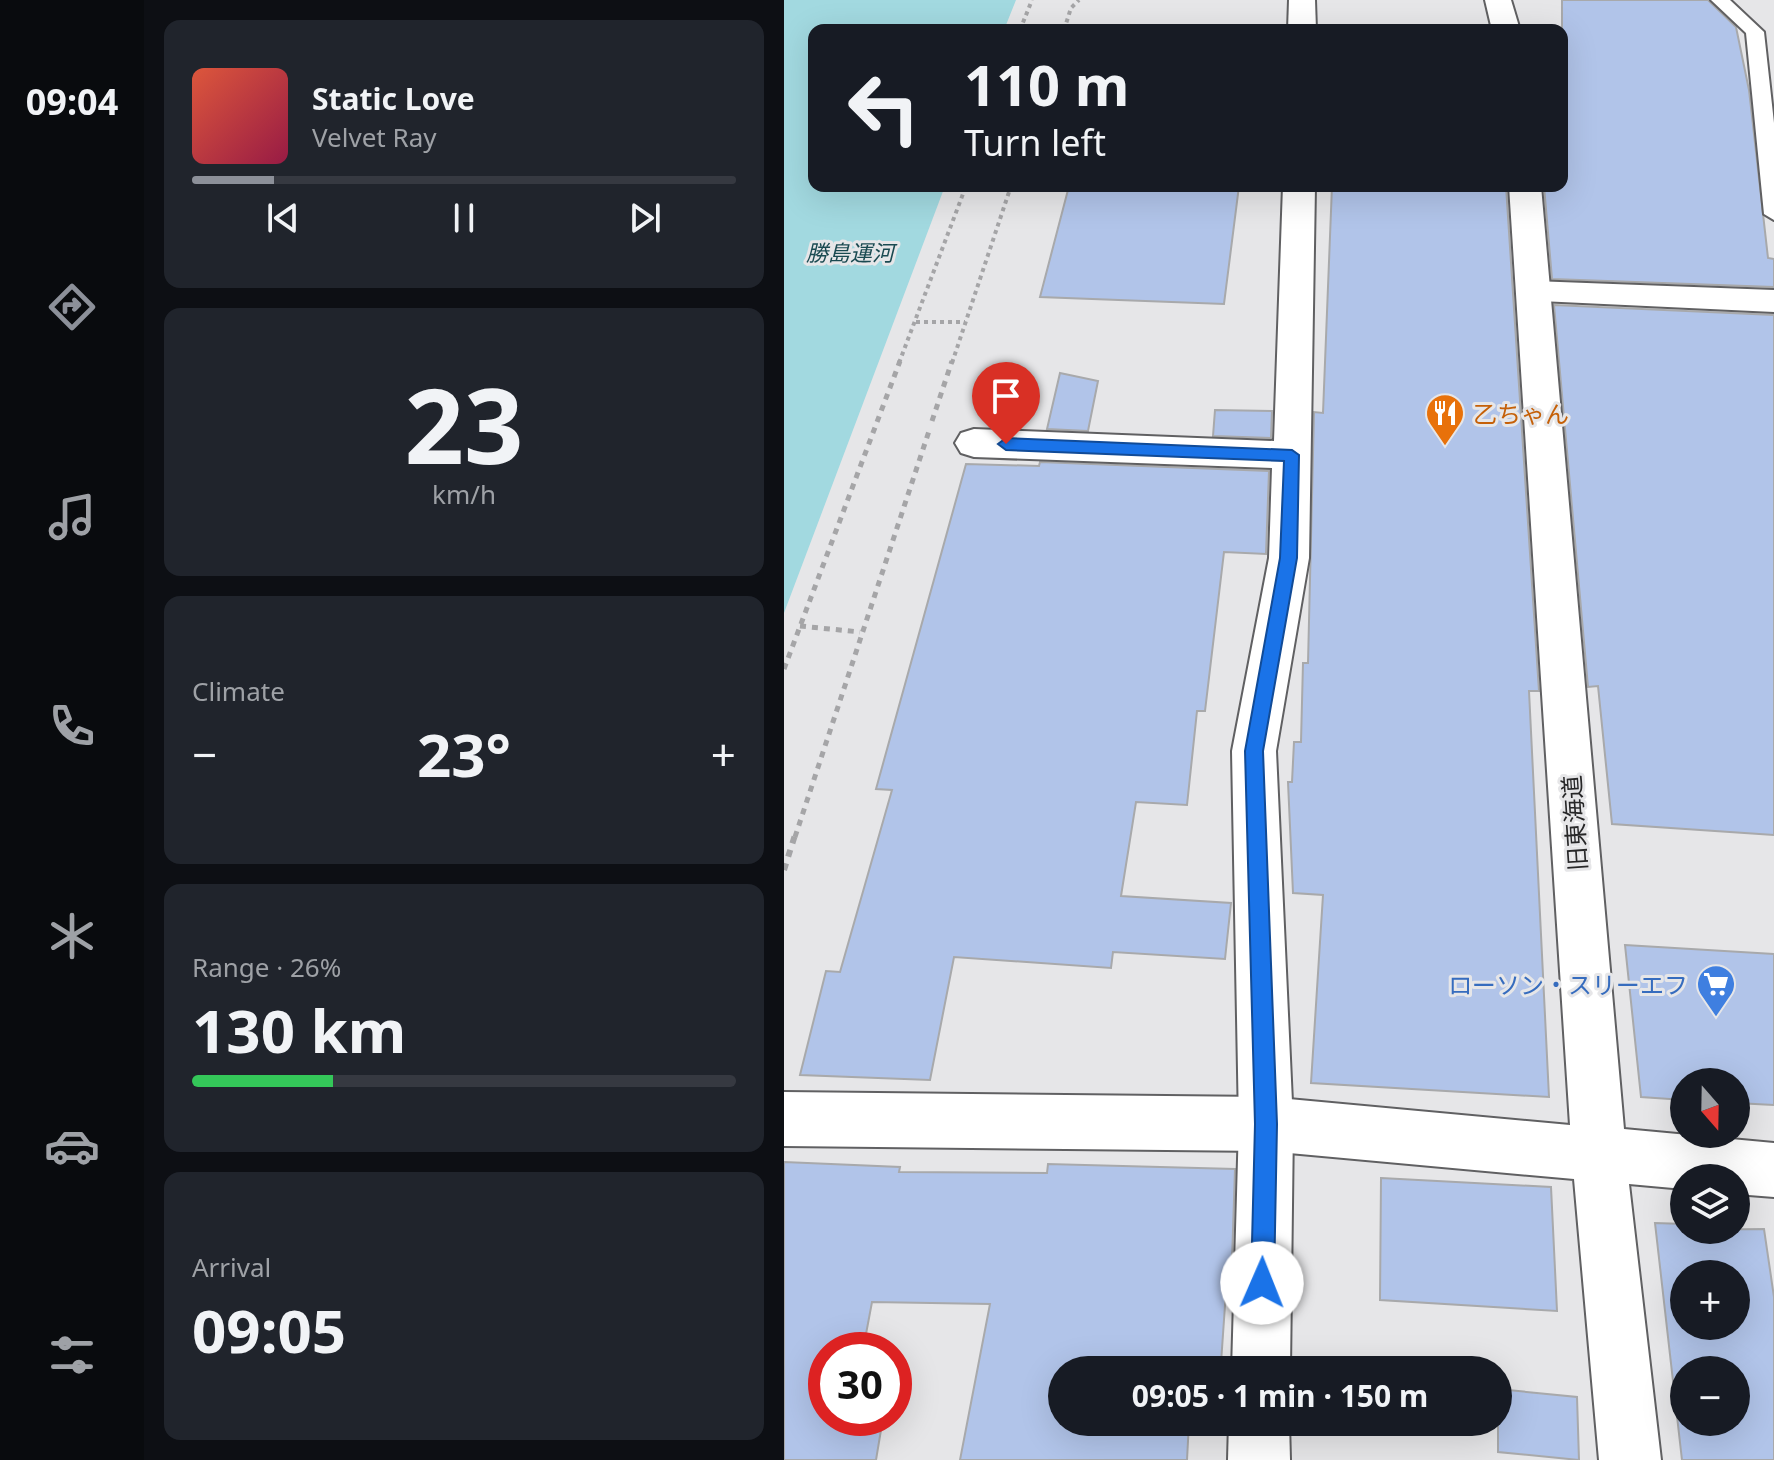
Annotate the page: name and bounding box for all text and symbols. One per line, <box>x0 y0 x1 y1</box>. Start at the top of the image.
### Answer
text: 110 m <box>964 46 1129 122</box>
icon: left <box>832 56 936 160</box>
text: 09:04 <box>26 77 118 126</box>
text: Static Love <box>312 78 475 119</box>
text: Turn left <box>964 118 1106 167</box>
text: Velvet Ray <box>312 119 437 155</box>
icon: previous <box>261 196 305 240</box>
icon: pause <box>442 196 486 240</box>
icon: next <box>623 196 667 240</box>
water label: 勝島運河 <box>806 237 898 267</box>
icon: directions <box>44 279 100 335</box>
text: 23 <box>405 353 523 494</box>
pin <box>972 362 1040 444</box>
icon: arrive <box>984 374 1028 418</box>
restaurant icon: 乙ちゃん <box>1424 392 1466 447</box>
place label: 乙ちゃん <box>1473 397 1569 430</box>
text: km/h <box>432 476 496 512</box>
icon: music <box>44 489 100 545</box>
text: Climate <box>192 673 285 709</box>
icon: phone <box>44 698 100 754</box>
text: 23° <box>417 713 511 795</box>
text: − <box>192 724 217 784</box>
text: + <box>711 724 736 784</box>
street label: 旧東海道 <box>1554 774 1594 872</box>
icon: climate <box>44 908 100 964</box>
text: Range · 26% <box>192 949 341 985</box>
supermarket icon: ローソン・スリーエフ <box>1695 963 1737 1018</box>
place label: ローソン・スリーエフ <box>1448 968 1688 1001</box>
text: 130 km <box>192 989 406 1071</box>
north arrow <box>1670 1068 1750 1148</box>
map controls <box>1670 1068 1750 1436</box>
icon: car <box>44 1118 100 1174</box>
button: layers <box>1670 1164 1750 1244</box>
position arrow <box>1220 1241 1304 1325</box>
text: Arrival <box>192 1249 271 1285</box>
button: + <box>1670 1260 1750 1340</box>
text: 09:05 <box>192 1289 346 1371</box>
icon: filters <box>44 1327 100 1383</box>
speed limit sign: 30 <box>808 1332 912 1436</box>
button: − <box>1670 1356 1750 1436</box>
text: 09:05 · 1 min · 150 m <box>1132 1375 1428 1416</box>

